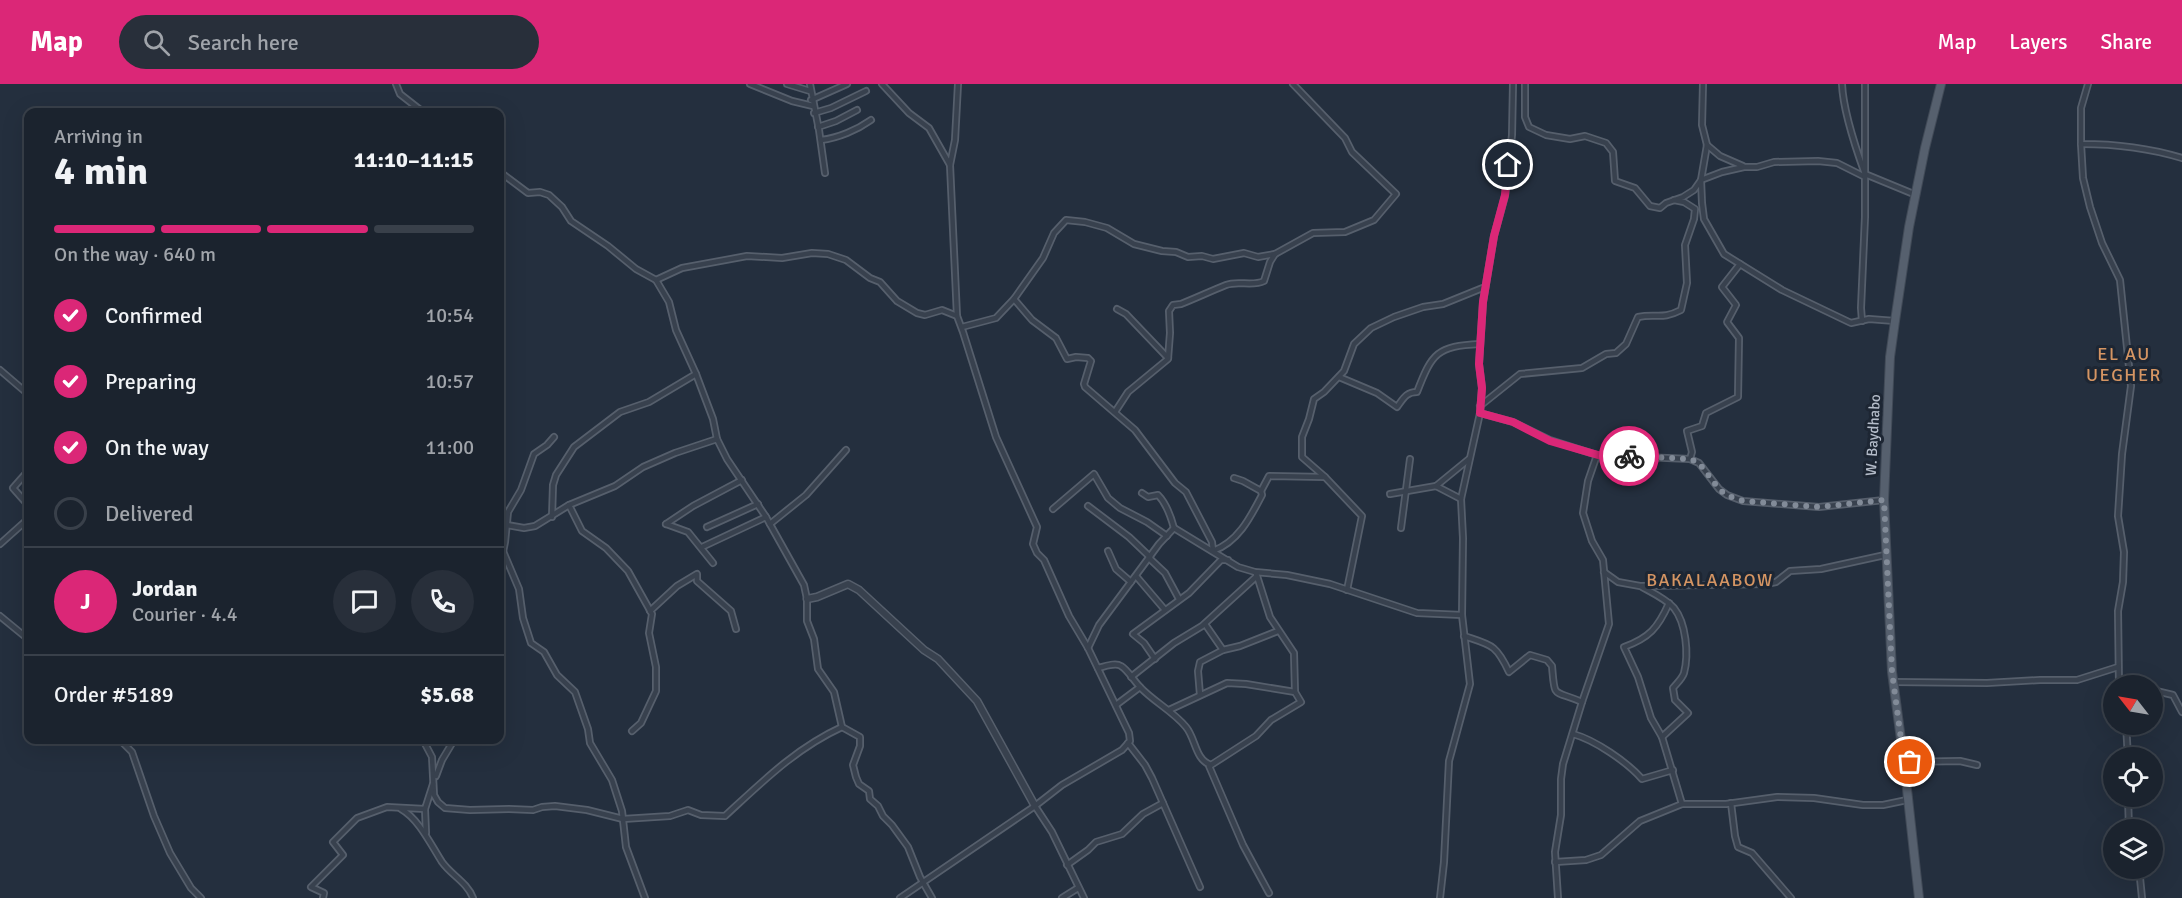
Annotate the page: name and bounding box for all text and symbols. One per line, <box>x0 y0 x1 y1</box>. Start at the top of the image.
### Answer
search box <box>119 15 539 69</box>
text: Map <box>30 25 83 59</box>
icon: search <box>140 26 173 59</box>
text: Search here <box>188 29 299 56</box>
text: Map <box>1938 29 1976 55</box>
text: Layers <box>2009 29 2067 55</box>
text: Share <box>2100 29 2152 55</box>
text: Arriving in <box>54 124 143 149</box>
pin <box>1482 139 1533 190</box>
text: 11:10–11:15 <box>354 146 474 173</box>
text: 4 min <box>54 147 148 195</box>
icon: home <box>1491 148 1524 181</box>
text: On the way · 640 m <box>54 242 216 267</box>
icon: check <box>54 299 87 332</box>
text: Confirmed <box>105 302 203 329</box>
text: 10:54 <box>425 303 474 328</box>
district label: EL AU UEGHER <box>2086 343 2162 386</box>
icon: check <box>54 365 87 398</box>
text: Preparing <box>105 368 197 395</box>
text: 10:57 <box>425 369 474 394</box>
street label: W. Baydhabo <box>1862 393 1884 476</box>
courier <box>1599 426 1659 486</box>
icon: check <box>54 431 87 464</box>
text: On the way <box>105 434 209 461</box>
text: 11:00 <box>425 435 474 460</box>
icon: bike <box>1613 440 1646 473</box>
text: Delivered <box>105 500 193 527</box>
district label: BAKALAABOW <box>1646 569 1774 591</box>
button: chat <box>333 570 396 633</box>
button: phone <box>411 570 474 633</box>
text: Jordan <box>132 575 198 602</box>
text: J <box>80 588 91 615</box>
text: Courier · 4.4 <box>132 602 238 627</box>
north arrow <box>2103 675 2163 735</box>
map controls <box>2103 675 2163 879</box>
text: Order #5189 <box>54 681 174 708</box>
text: $5.68 <box>420 681 474 708</box>
pin <box>1884 736 1935 787</box>
icon: bag <box>1893 745 1926 778</box>
button: locate <box>2103 747 2163 807</box>
button: layers <box>2103 819 2163 879</box>

